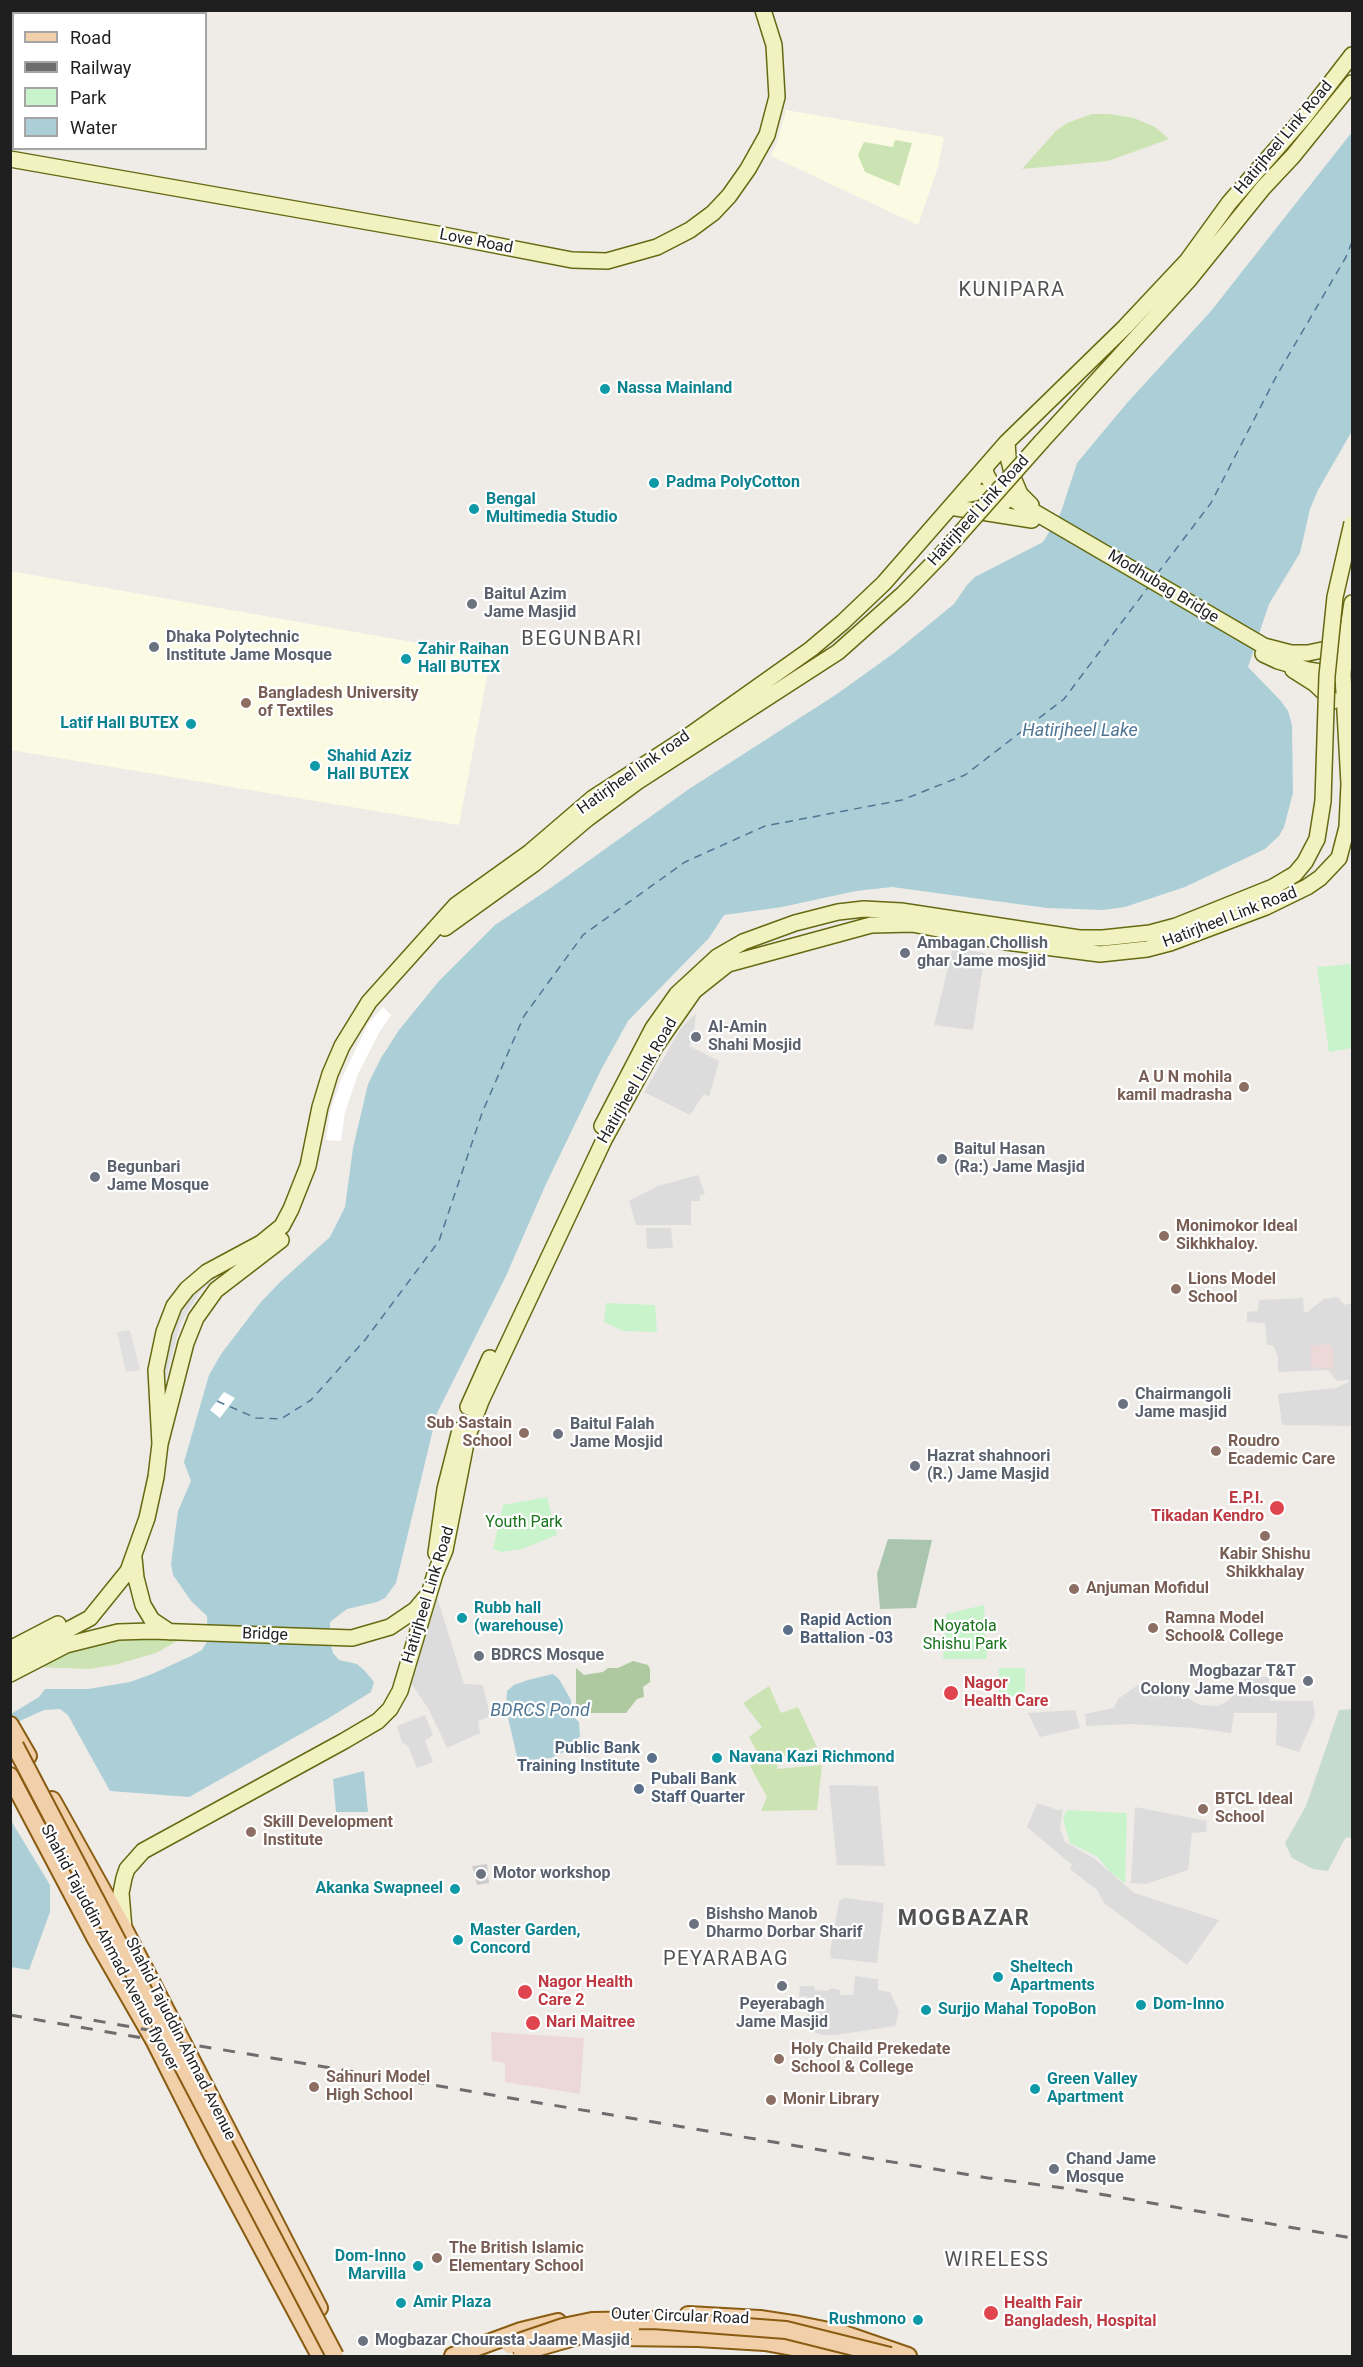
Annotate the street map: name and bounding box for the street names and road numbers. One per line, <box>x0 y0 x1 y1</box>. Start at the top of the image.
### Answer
street label: Hatirjheel Link Road <box>1231 77 1337 199</box>
street label: Love Road <box>438 225 514 259</box>
street label: Hatirjheel Link Road <box>924 452 1034 570</box>
street label: Modhubag Bridge <box>1104 546 1222 628</box>
street label: Hatirjheel link road <box>574 727 694 819</box>
street label: Hatirjheel Link Road <box>1160 884 1300 952</box>
street label: Hatirjheel Link Road <box>594 1015 682 1147</box>
street label: Hatirjheel Link Road <box>399 1524 459 1666</box>
street label: Bridge <box>242 1625 288 1645</box>
street label: Shahid Tajuddin Ahmad Avenue flyover <box>36 1822 182 2074</box>
street label: Shahid Tajuddin Ahmad Avenue <box>120 1935 240 2143</box>
street label: Outer Circular Road <box>611 2305 749 2329</box>

